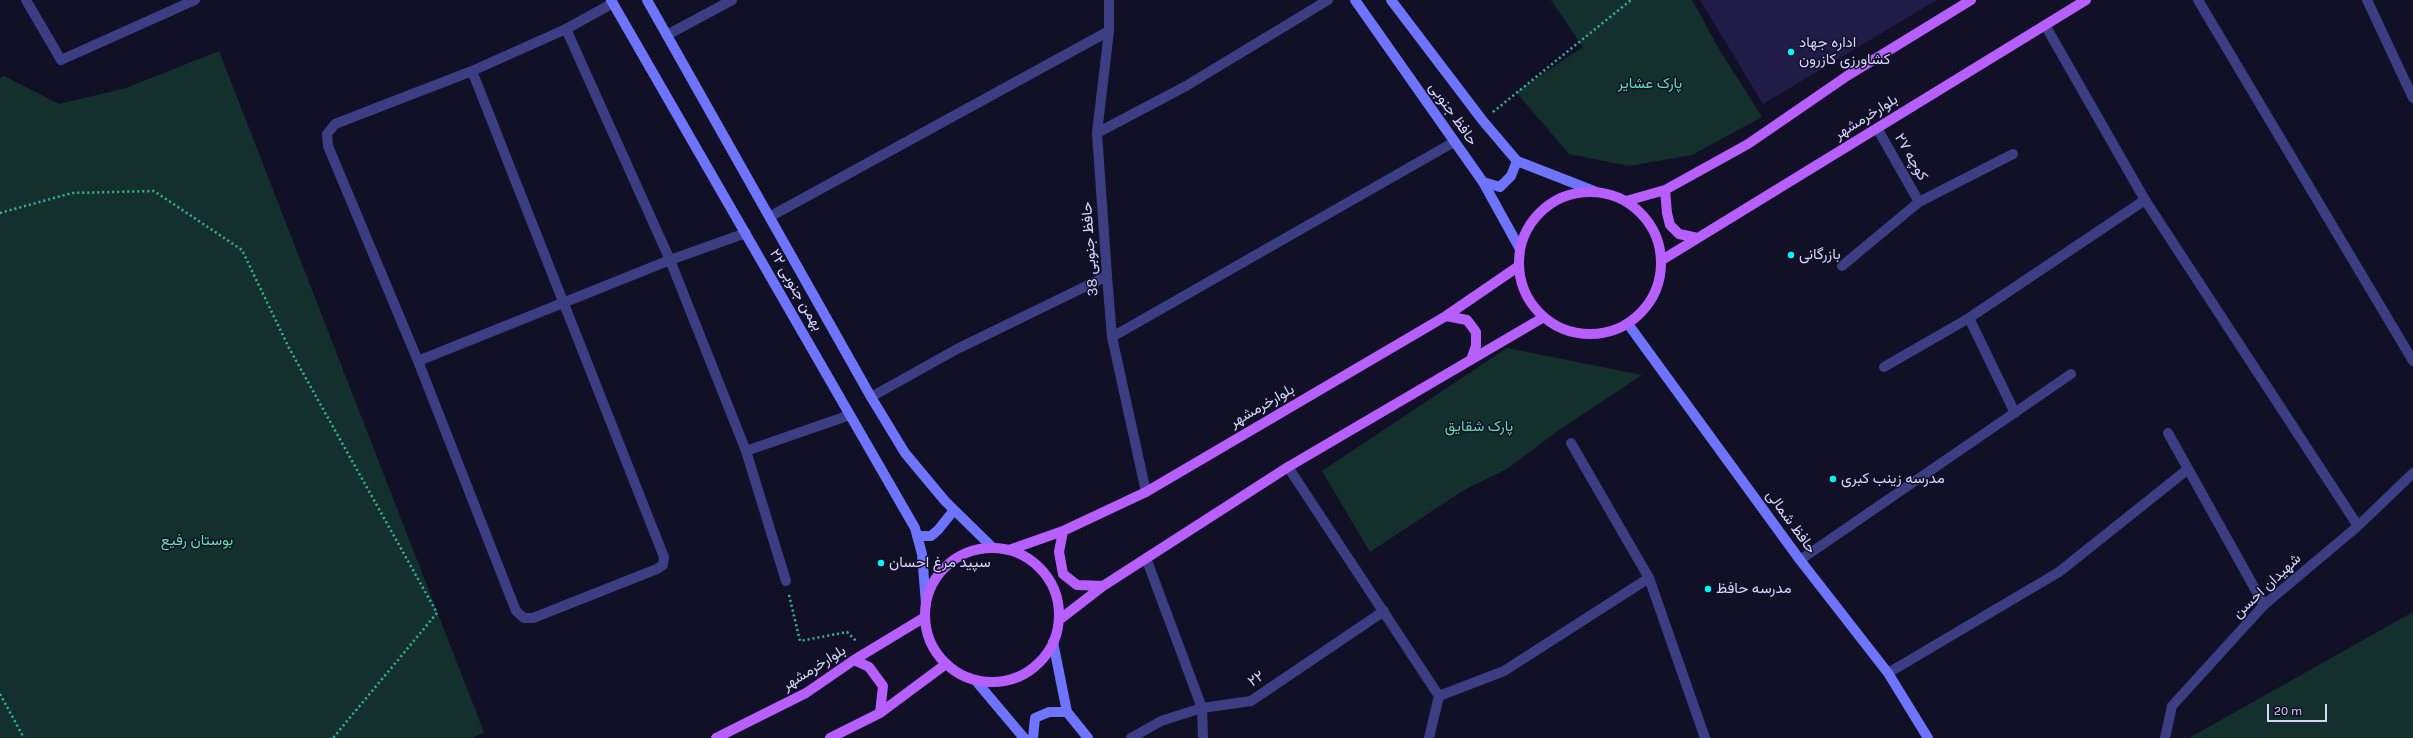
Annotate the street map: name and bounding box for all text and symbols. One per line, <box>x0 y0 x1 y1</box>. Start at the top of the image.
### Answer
place label: اداره جهاد کشاورزی کازرون <box>1799 34 1890 69</box>
marker: اداره جهاد کشاورزی کازرون <box>1786 47 1796 57</box>
park label: پارک عشایر <box>1618 75 1682 93</box>
street label: حافظ جنوبی <box>1425 79 1481 149</box>
street label: بلوارخرمشهر <box>1831 90 1901 144</box>
street label: کوچه ۲۷ <box>1890 130 1932 184</box>
street label: حافظ جنوبی 38 <box>1078 201 1102 297</box>
street label: ۲۲ بهمن جنوبی <box>765 246 827 334</box>
place label: بازرگانی <box>1799 246 1841 264</box>
marker: بازرگانی <box>1786 250 1796 260</box>
street label: بلوارخرمشهر <box>1226 380 1298 432</box>
park label: پارک شقایق <box>1445 418 1513 436</box>
place label: مدرسه زینب کبری <box>1841 470 1945 488</box>
marker: مدرسه زینب کبری <box>1828 474 1838 484</box>
street label: حافظ شمالی <box>1762 487 1820 557</box>
park label: بوستان رفیع <box>161 532 233 550</box>
street label: شهیدان احسن <box>2229 550 2305 622</box>
place label: سپید مرغ احسان <box>889 554 991 572</box>
marker: سپید مرغ احسان <box>876 558 886 568</box>
place label: مدرسه حافظ <box>1716 580 1791 598</box>
marker: مدرسه حافظ <box>1703 584 1713 594</box>
street label: بلوارخرمشهر <box>779 641 849 695</box>
street label: ۲۲ <box>1244 667 1268 691</box>
scale bar <box>2269 696 2329 722</box>
text: 20 m <box>2274 704 2302 718</box>

